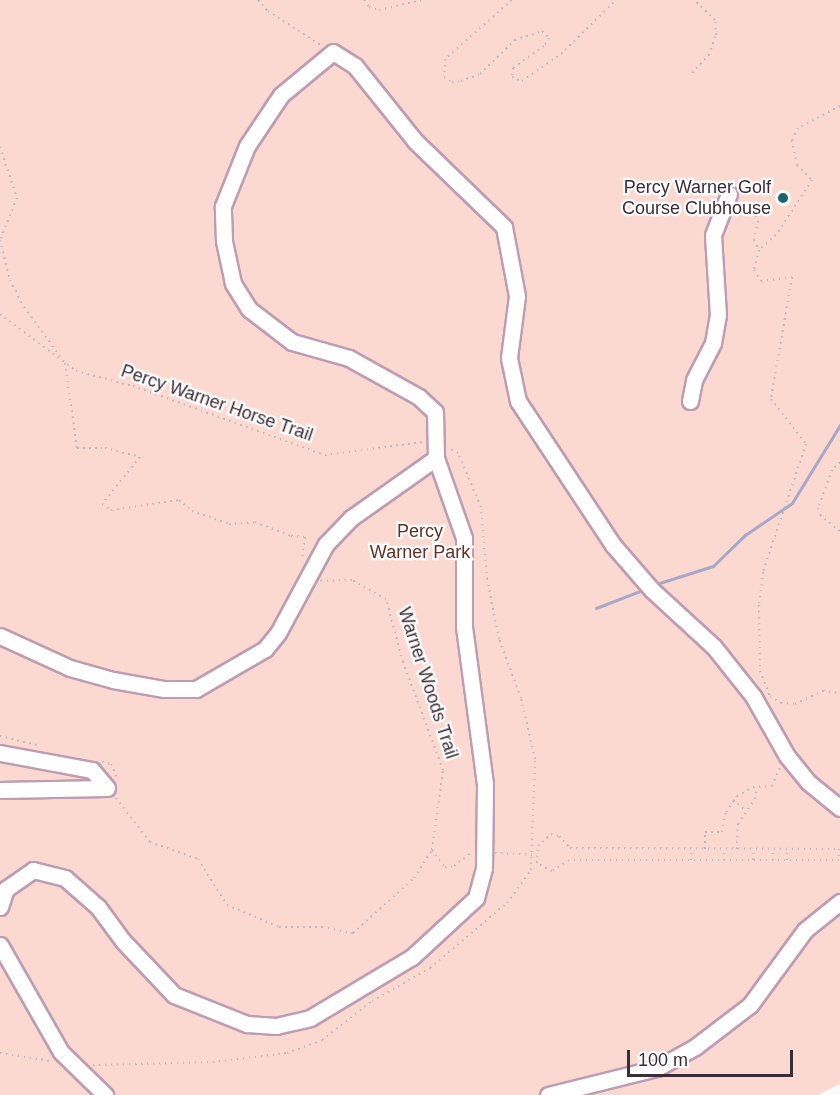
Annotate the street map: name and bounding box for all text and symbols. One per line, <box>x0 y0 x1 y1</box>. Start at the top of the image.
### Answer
place label: Percy Warner Golf Course Clubhouse <box>622 177 771 219</box>
marker: Percy Warner Golf Course Clubhouse <box>776 191 790 205</box>
street label: Percy Warner Horse Trail <box>118 360 316 446</box>
park label: Percy Warner Park <box>370 521 470 564</box>
street label: Warner Woods Trail <box>393 604 463 762</box>
scale bar <box>630 1038 796 1076</box>
text: 100 m <box>638 1050 688 1070</box>

